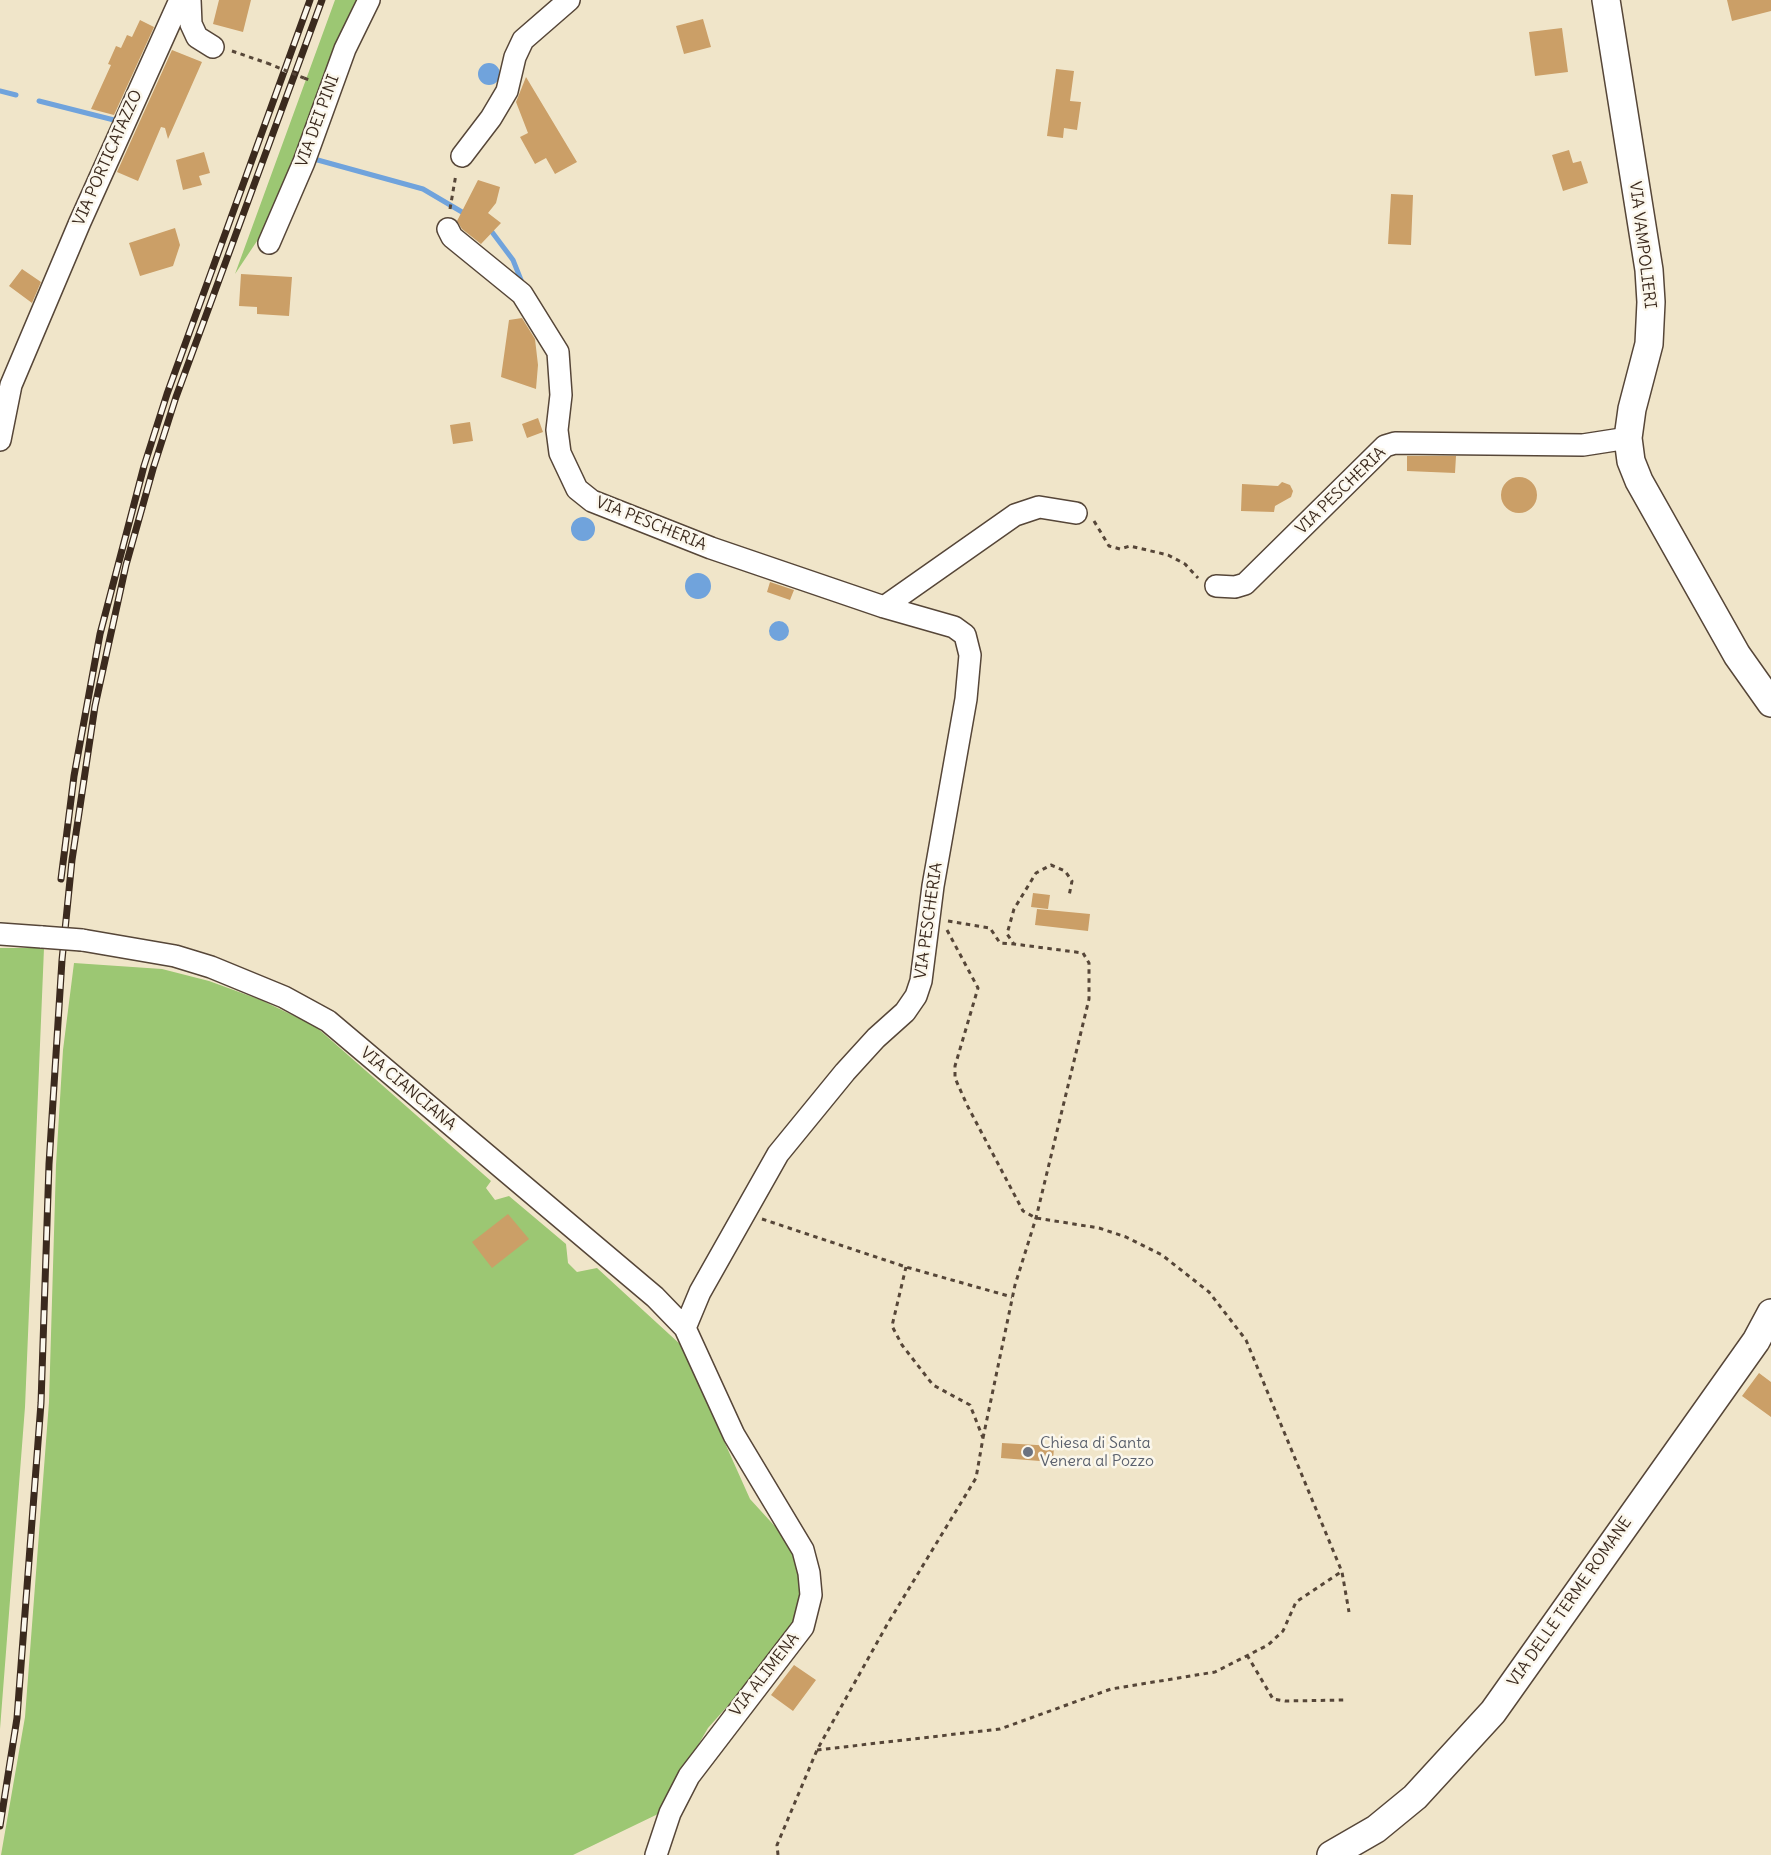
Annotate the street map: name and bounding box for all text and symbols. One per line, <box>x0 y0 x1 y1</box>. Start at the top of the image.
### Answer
street label: VIA DEI PINI <box>292 72 344 170</box>
street label: VIA PORTICATAZZO <box>69 87 147 229</box>
street label: VIA VAMPOLIERI <box>1625 180 1659 310</box>
street label: VIA PESCHERIA <box>1292 443 1390 539</box>
street label: VIA PESCHERIA <box>593 493 709 555</box>
street label: VIA PESCHERIA <box>911 861 947 981</box>
street label: VIA CIANCIANA <box>356 1043 460 1135</box>
place label: Chiesa di Santa Venera al Pozzo <box>1040 1433 1154 1471</box>
marker: Chiesa di Santa Venera al Pozzo <box>1021 1445 1035 1459</box>
street label: VIA DELLE TERME ROMANE <box>1504 1513 1636 1691</box>
street label: VIA ALIMENA <box>726 1629 804 1721</box>

